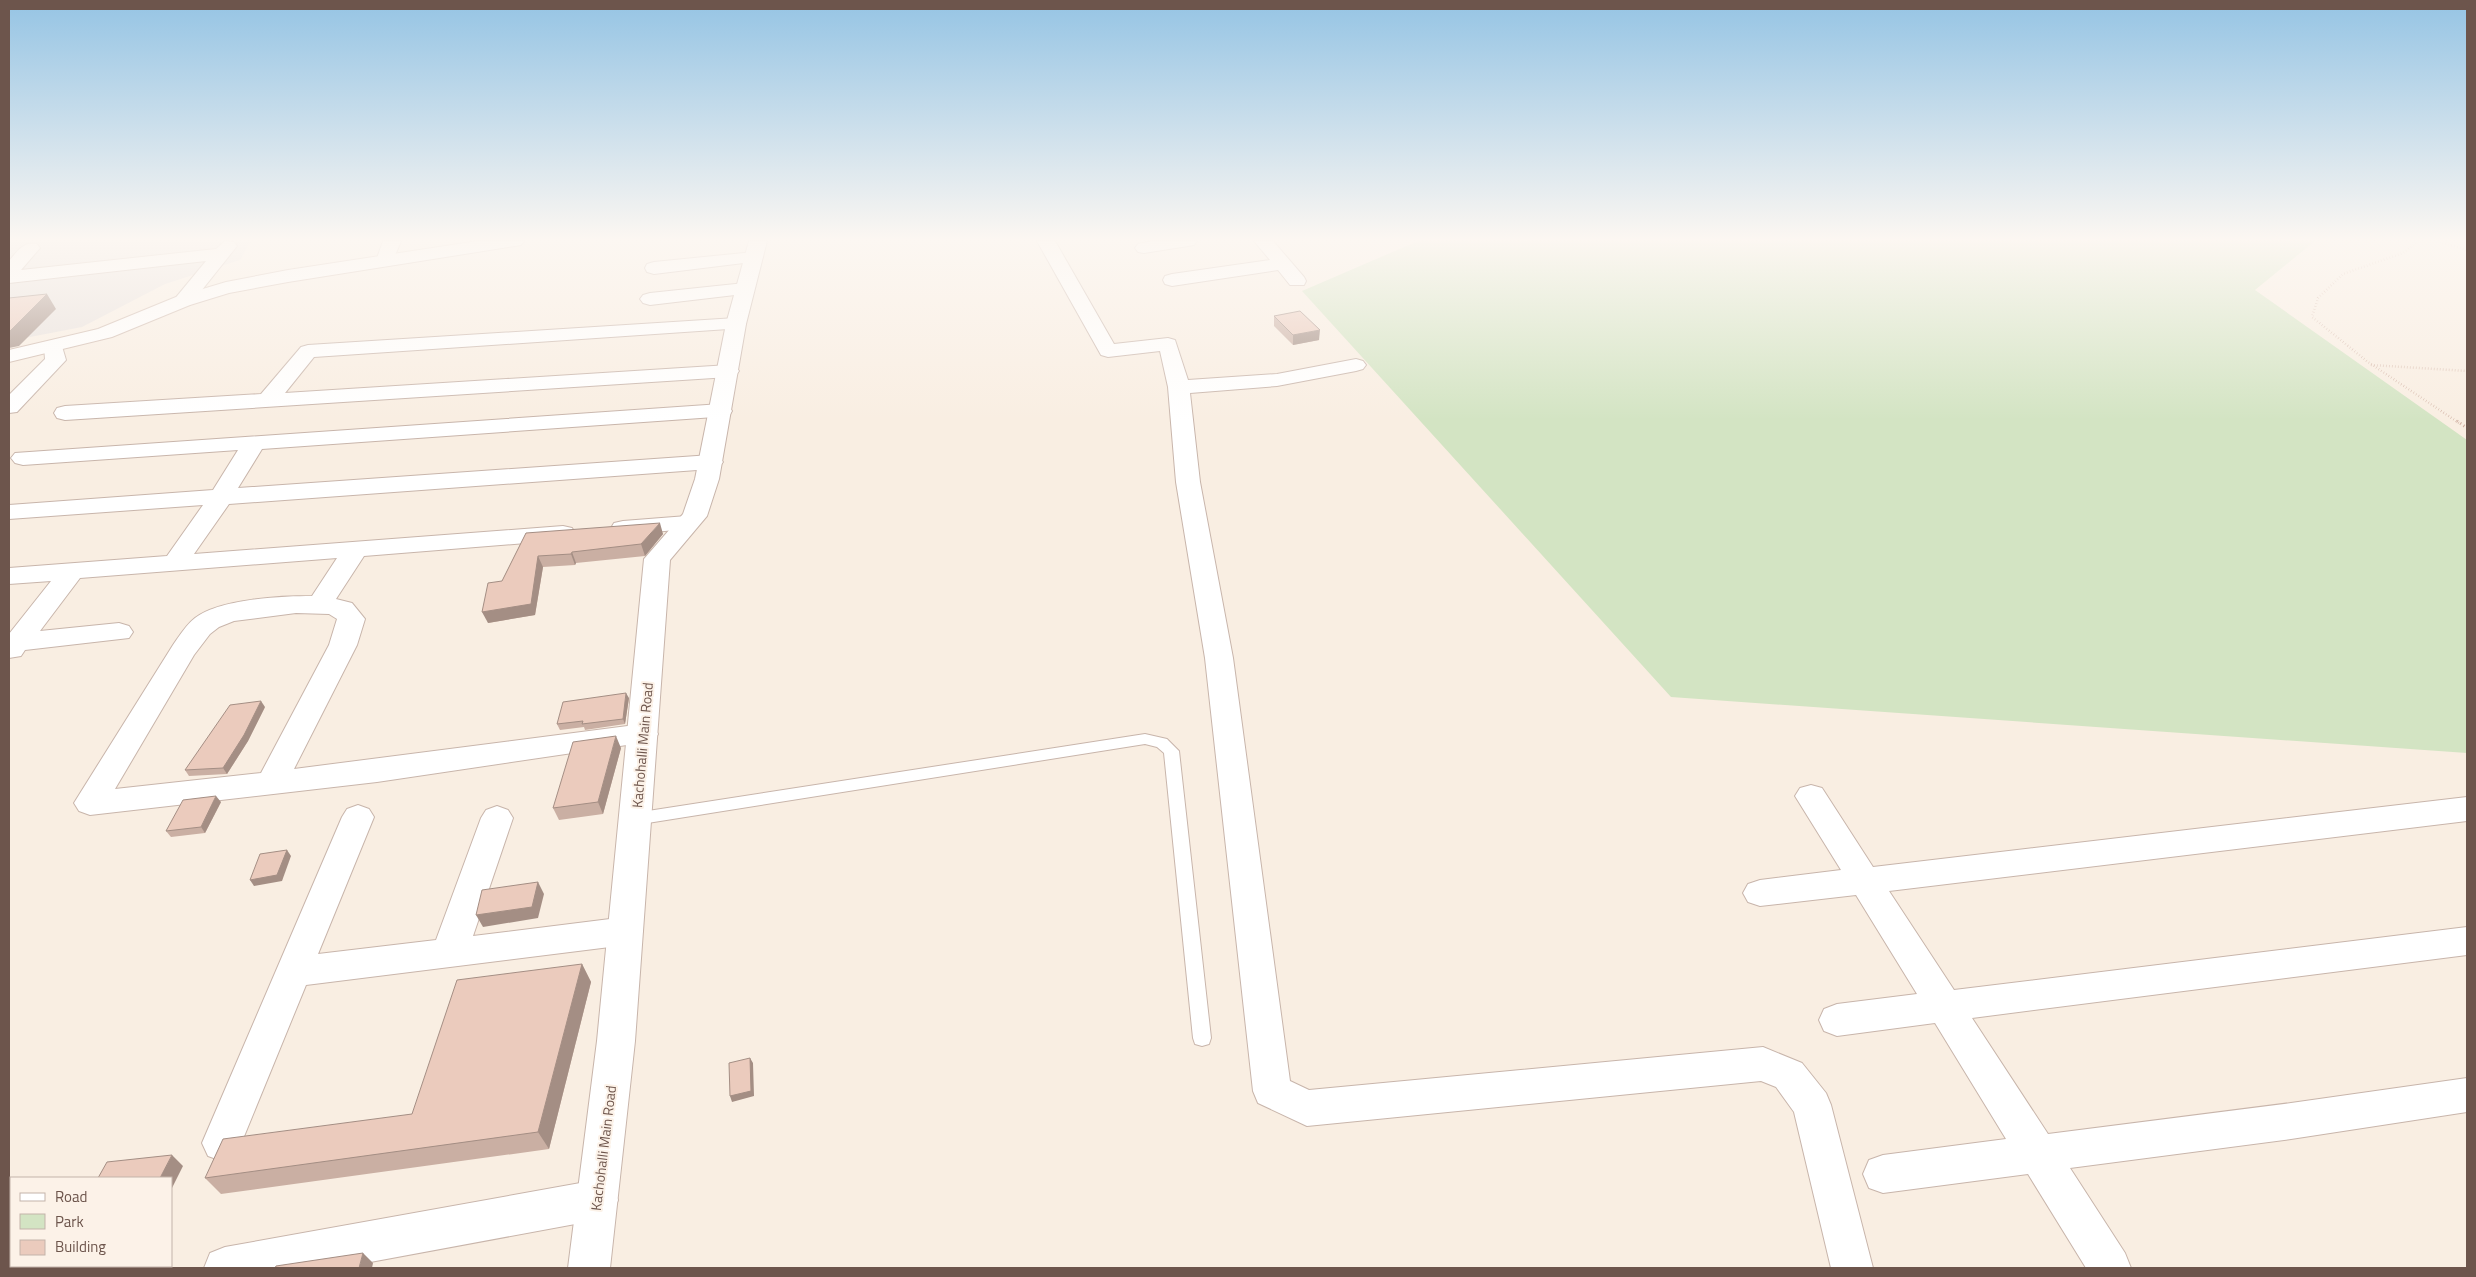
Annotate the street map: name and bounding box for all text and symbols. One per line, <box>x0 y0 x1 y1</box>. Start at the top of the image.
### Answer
street label: Kachohalli Main Road <box>626 681 658 809</box>
street label: Kachohalli Main Road <box>585 1084 621 1212</box>
legend <box>10 1177 172 1267</box>
text: Road <box>55 1185 87 1208</box>
text: Park <box>55 1210 84 1233</box>
text: Building <box>55 1235 106 1258</box>

